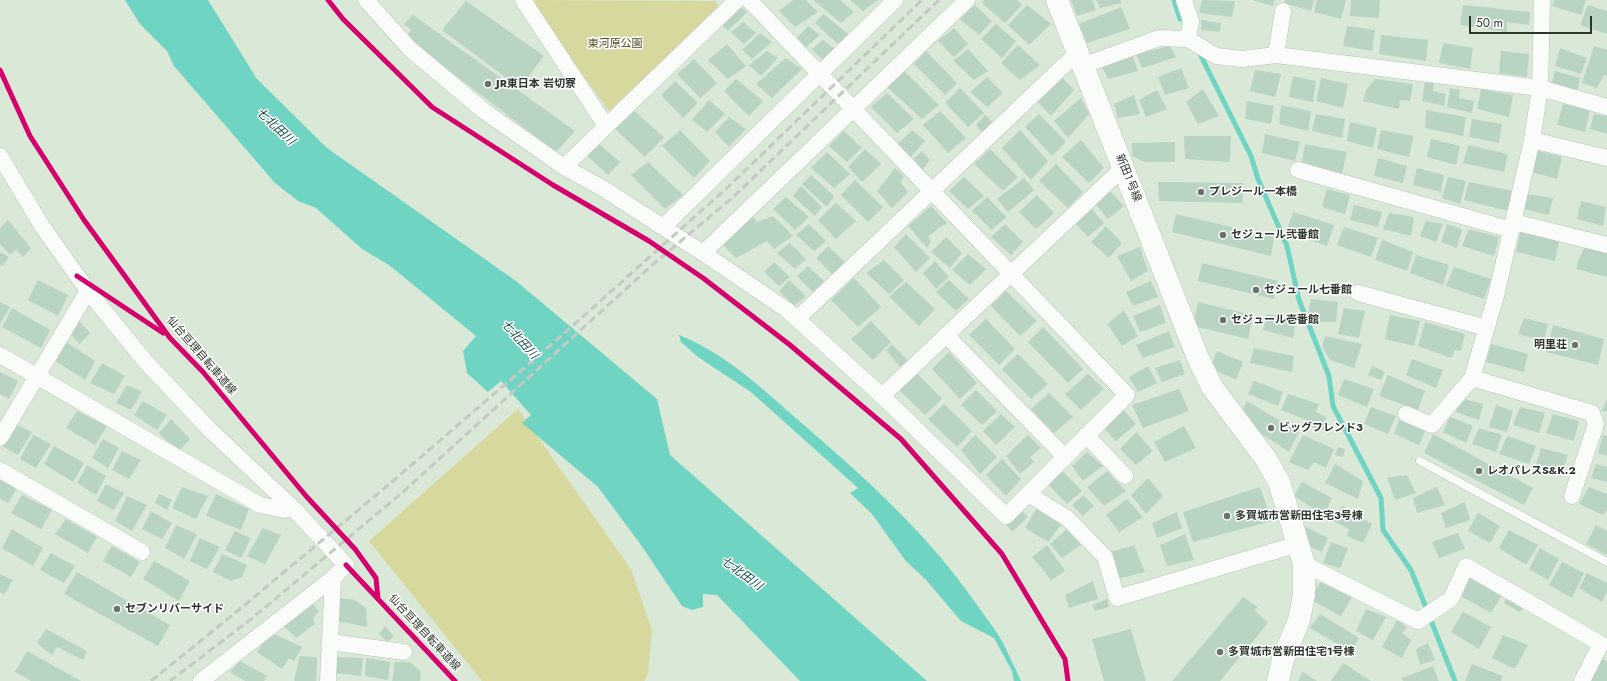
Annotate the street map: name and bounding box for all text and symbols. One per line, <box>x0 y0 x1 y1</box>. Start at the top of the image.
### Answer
scale bar <box>1471 8 1594 34</box>
text: 50 m <box>1476 14 1503 32</box>
park label: 東河原公園 <box>588 37 642 51</box>
place label: JR東日本 岩切寮 <box>496 77 576 91</box>
marker: JR東日本 岩切寮 <box>483 79 493 89</box>
water label: 七北田川 <box>253 105 297 149</box>
street label: 新田１号線 <box>1112 152 1144 204</box>
place label: プレジール一本橋 <box>1209 185 1297 199</box>
marker: プレジール一本橋 <box>1196 187 1206 197</box>
place label: セジュール弐番館 <box>1231 228 1319 242</box>
marker: セジュール弐番館 <box>1218 230 1228 240</box>
place label: セジュール七番館 <box>1264 283 1352 297</box>
marker: セジュール七番館 <box>1251 285 1261 295</box>
place label: セジュール壱番館 <box>1231 313 1319 327</box>
street label: 仙台亘理自転車道線 <box>164 314 238 398</box>
marker: セジュール壱番館 <box>1218 315 1228 325</box>
water label: 七北田川 <box>498 317 540 363</box>
place label: 明里荘 <box>1534 338 1567 352</box>
marker: 明里荘 <box>1570 340 1580 350</box>
place label: ビッグフレンド3 <box>1279 421 1363 435</box>
marker: ビッグフレンド3 <box>1266 423 1276 433</box>
place label: レオパレスS&K.2 <box>1487 464 1576 478</box>
marker: レオパレスS&K.2 <box>1474 466 1484 476</box>
place label: 多賀城市営新田住宅3号棟 <box>1235 509 1363 523</box>
marker: 多賀城市営新田住宅3号棟 <box>1222 511 1232 521</box>
water label: 七北田川 <box>717 554 765 594</box>
street label: 仙台亘理自転車道線 <box>385 592 463 674</box>
place label: セブンリバーサイド <box>125 602 224 616</box>
marker: セブンリバーサイド <box>112 604 122 614</box>
place label: 多賀城市営新田住宅1号棟 <box>1228 645 1355 659</box>
marker: 多賀城市営新田住宅1号棟 <box>1215 647 1225 657</box>

